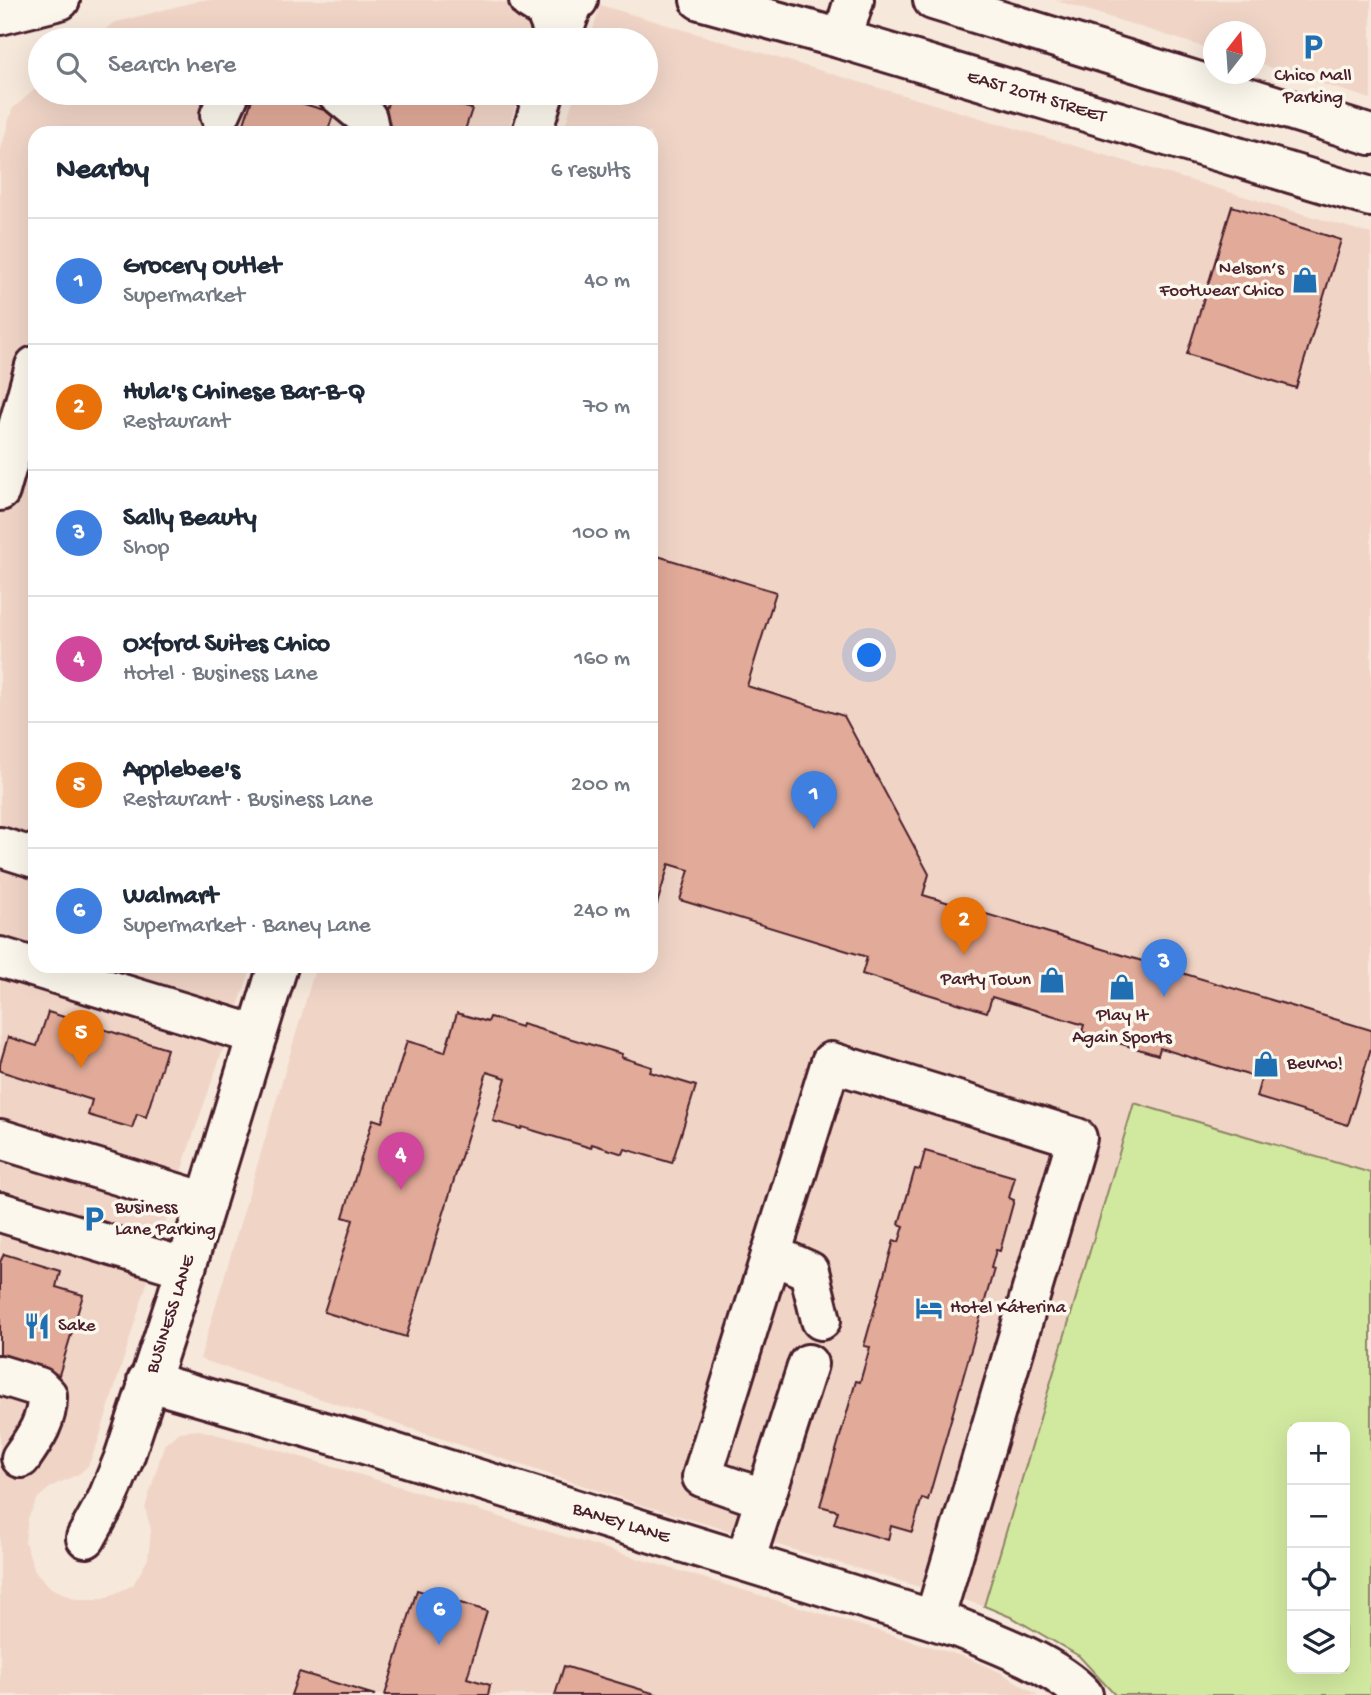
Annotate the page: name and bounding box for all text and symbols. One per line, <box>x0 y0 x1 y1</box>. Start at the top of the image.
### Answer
north arrow <box>1203 21 1266 84</box>
search box <box>28 28 658 105</box>
parking icon: Chico Mall Parking <box>1298 32 1328 62</box>
icon: search <box>52 48 90 86</box>
text: Search here <box>108 51 236 82</box>
street label: EAST 20TH STREET <box>964 65 1109 129</box>
place label: Chico Mall Parking <box>1274 65 1352 110</box>
text: Nearby <box>56 154 149 189</box>
text: 6 results <box>551 158 630 185</box>
text: Grocery Outlet <box>123 252 281 283</box>
place label: Nelson’s Footwear Chico <box>1159 258 1285 303</box>
shop icon: Nelson’s Footwear Chico <box>1290 265 1320 295</box>
text: 1 <box>74 268 84 295</box>
text: 40 m <box>584 268 630 295</box>
text: Supermarket <box>123 283 245 310</box>
text: Hula's Chinese Bar-B-Q <box>123 378 365 409</box>
text: 2 <box>73 394 85 421</box>
text: 70 m <box>583 394 630 421</box>
text: Restaurant <box>123 409 230 436</box>
text: Sally Beauty <box>123 504 257 535</box>
text: 3 <box>73 520 85 547</box>
text: 100 m <box>573 520 630 547</box>
text: Shop <box>123 535 169 562</box>
text: Oxford Suites Chico <box>123 630 330 661</box>
your location <box>852 638 886 672</box>
text: 4 <box>74 646 84 673</box>
text: 160 m <box>574 646 630 673</box>
text: Hotel · Business Lane <box>123 661 318 688</box>
text: Applebee's <box>123 756 240 787</box>
pin: 1 <box>791 771 837 829</box>
text: 5 <box>73 772 85 799</box>
text: 200 m <box>571 772 630 799</box>
text: Restaurant · Business Lane <box>123 787 373 814</box>
text: Walmart <box>123 882 218 913</box>
pin: 2 <box>941 897 987 955</box>
text: 6 <box>73 898 85 925</box>
text: 240 m <box>573 898 630 925</box>
text: Supermarket · Baney Lane <box>123 913 371 940</box>
pin: 3 <box>1141 939 1187 997</box>
shop icon: Party Town <box>1037 965 1067 995</box>
place label: Party Town <box>940 969 1031 992</box>
shop icon: Play It Again Sports <box>1107 972 1137 1002</box>
place label: Play It Again Sports <box>1072 1005 1173 1050</box>
pin: 5 <box>58 1010 104 1068</box>
shop icon: BevMo! <box>1251 1049 1281 1079</box>
place label: BevMo! <box>1286 1053 1343 1076</box>
pin: 4 <box>378 1132 424 1190</box>
place label: Business Lane Parking <box>114 1197 216 1242</box>
parking icon: Business Lane Parking <box>79 1204 109 1234</box>
street label: BUSINESS LANE <box>141 1251 201 1377</box>
hotel icon: Hotel Káterina <box>914 1293 944 1323</box>
place label: Hotel Káterina <box>950 1297 1067 1320</box>
restaurant icon: Sake <box>22 1311 52 1341</box>
place label: Sake <box>58 1315 96 1338</box>
map controls <box>1287 1422 1350 1674</box>
button: + <box>1287 1422 1350 1485</box>
button: − <box>1287 1485 1350 1548</box>
street label: BANEY LANE <box>568 1497 674 1550</box>
button: locate <box>1287 1548 1350 1611</box>
pin: 6 <box>416 1587 462 1645</box>
button: layers <box>1287 1611 1350 1674</box>

